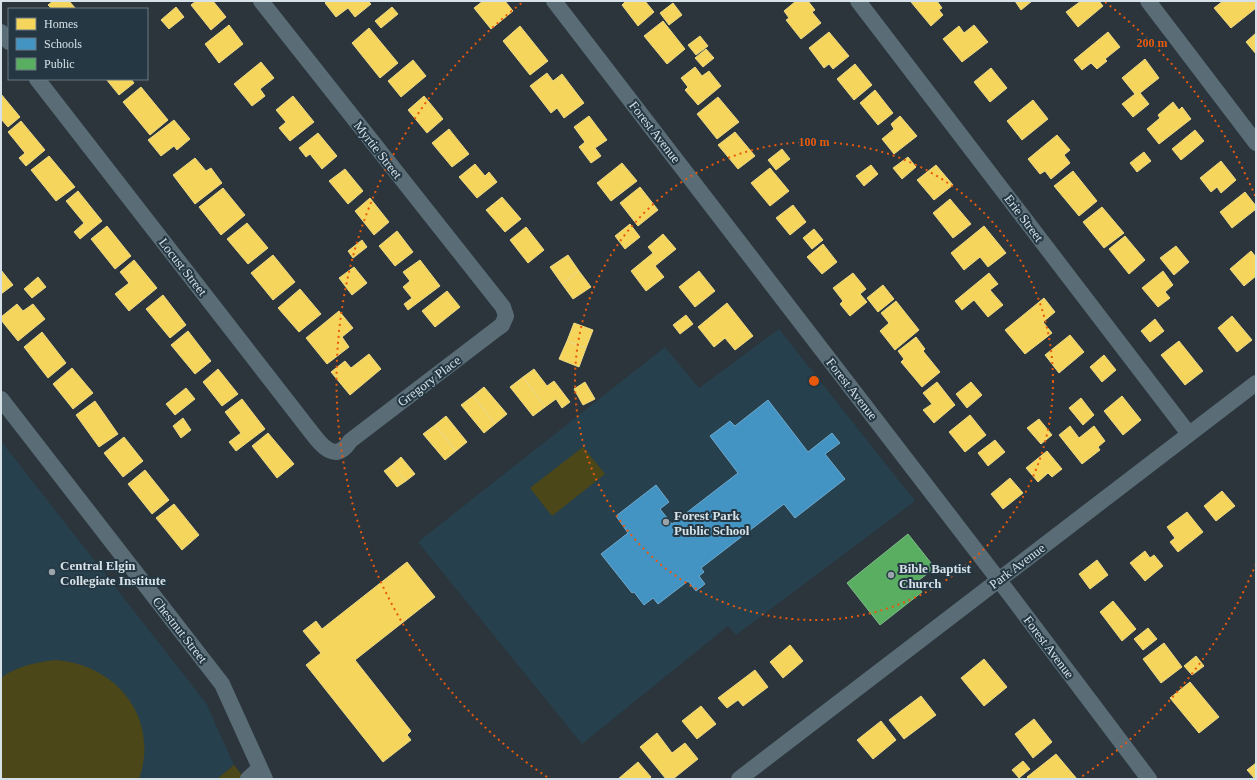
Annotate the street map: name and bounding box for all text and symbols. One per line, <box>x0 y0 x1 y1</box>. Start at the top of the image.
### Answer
legend <box>8 8 148 80</box>
text: Homes <box>44 17 78 31</box>
text: 200 m <box>1137 36 1168 50</box>
text: Schools <box>44 37 82 51</box>
text: Public <box>44 57 75 71</box>
street label: Forest Avenue <box>626 98 684 166</box>
street label: Myrtie Street <box>351 118 405 182</box>
text: 100 m <box>799 135 830 149</box>
street label: Erie Street <box>1001 191 1047 245</box>
street label: Locust Street <box>156 235 210 299</box>
street label: Gregory Place <box>395 352 464 409</box>
street label: Forest Avenue <box>823 355 881 423</box>
centre of rings <box>807 374 821 388</box>
place label: Forest Park Public School <box>674 508 750 538</box>
marker: Forest Park Public School <box>661 517 671 527</box>
street label: Park Avenue <box>986 540 1048 592</box>
place label: Central Elgin Collegiate Institute <box>60 558 166 588</box>
place label: Bible Baptist Church <box>899 561 972 591</box>
marker: Central Elgin Collegiate Institute <box>47 567 57 577</box>
marker: Bible Baptist Church <box>886 570 896 580</box>
street label: Chestnut Street <box>150 594 211 666</box>
street label: Forest Avenue <box>1021 613 1078 681</box>

